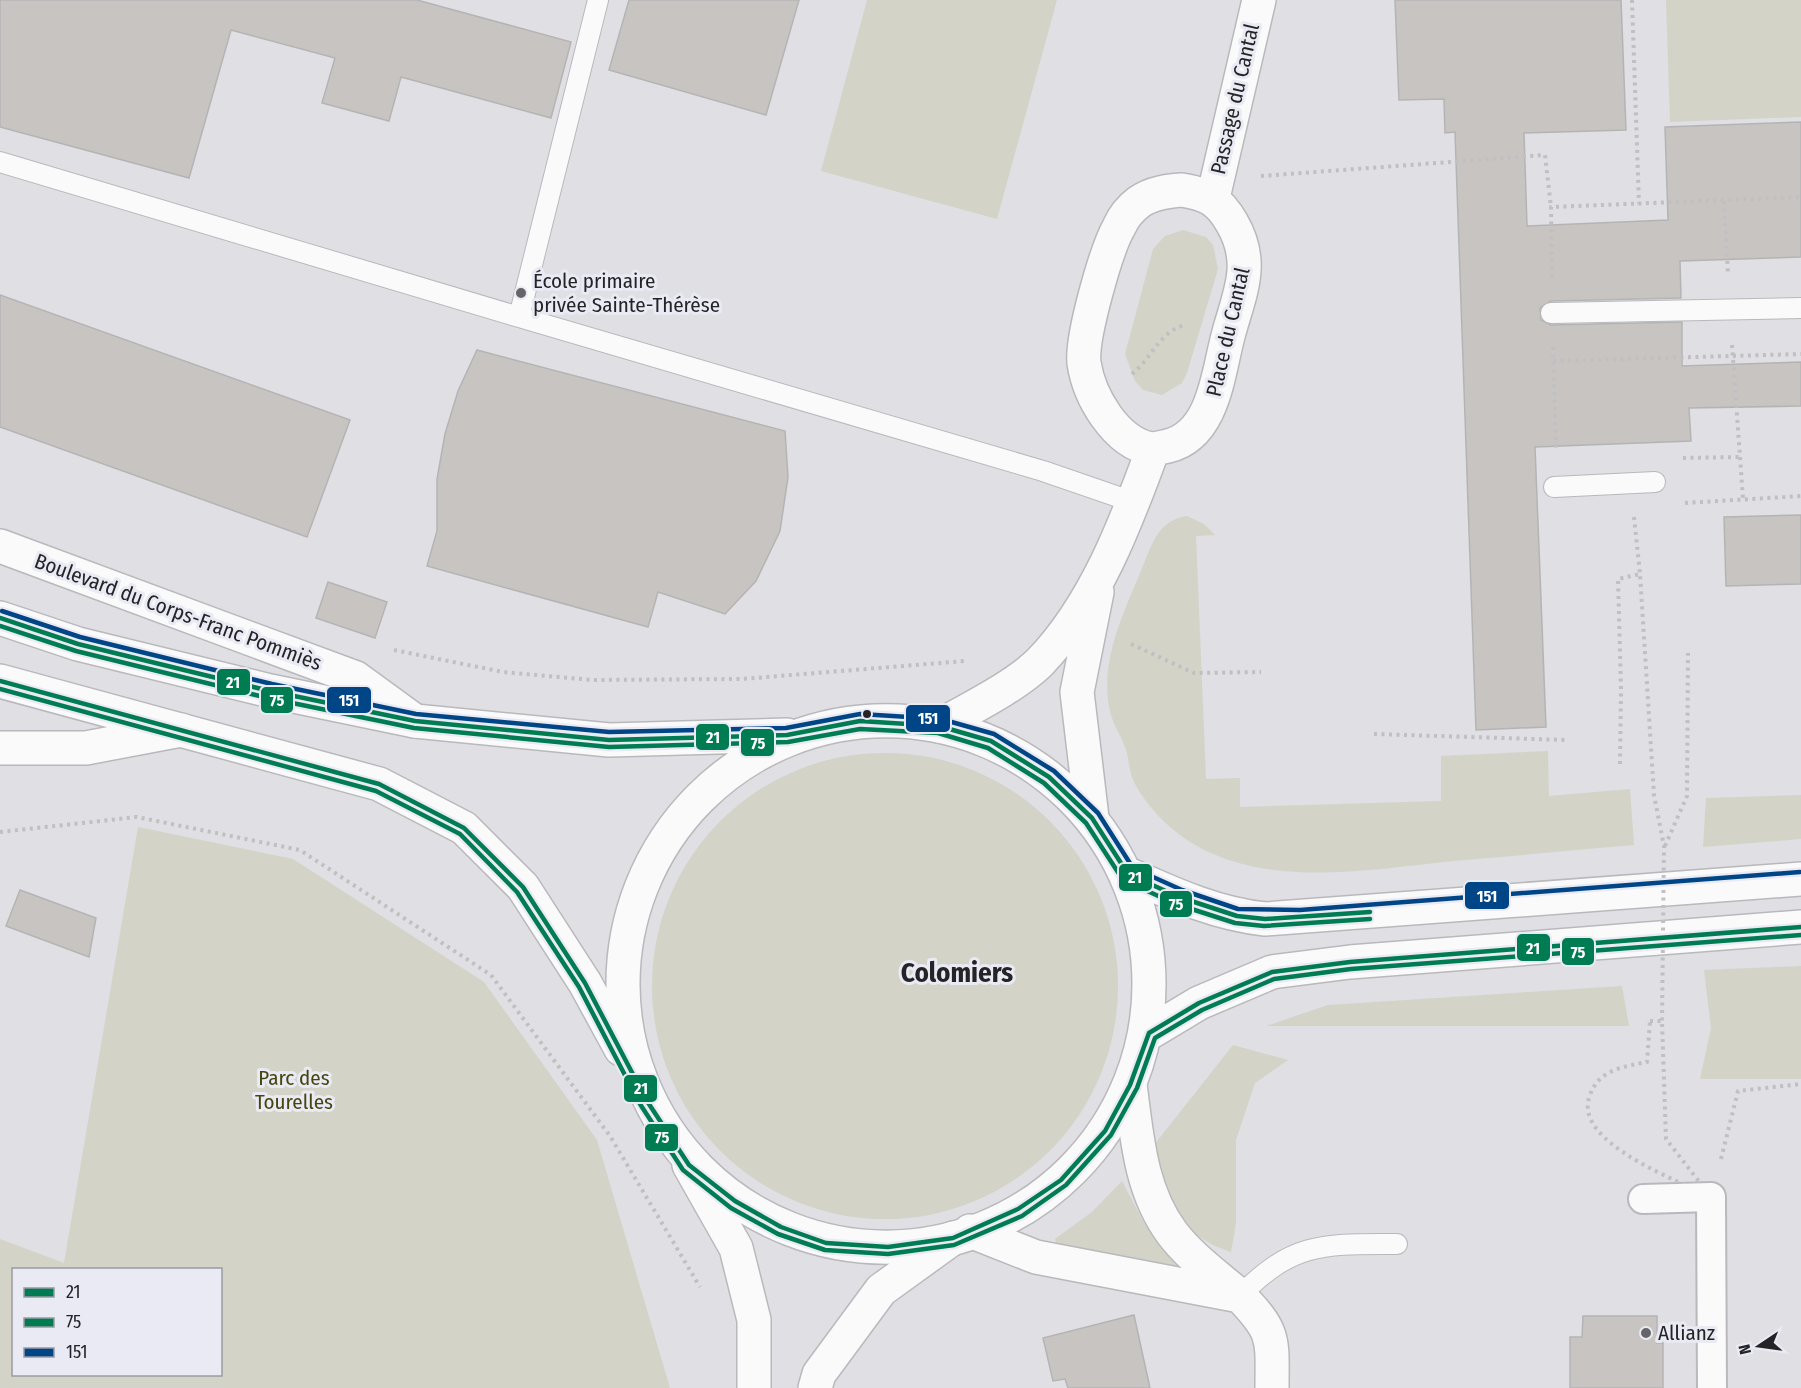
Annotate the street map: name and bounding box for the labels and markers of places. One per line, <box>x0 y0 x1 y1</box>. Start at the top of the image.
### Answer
place label: École primaire privée Sainte-Thérèse <box>533 268 720 318</box>
marker: École primaire privée Sainte-Thérèse <box>514 286 528 300</box>
unlabelled marker <box>861 708 873 720</box>
place label: Allianz <box>1658 1320 1715 1346</box>
marker: Allianz <box>1639 1326 1653 1340</box>

